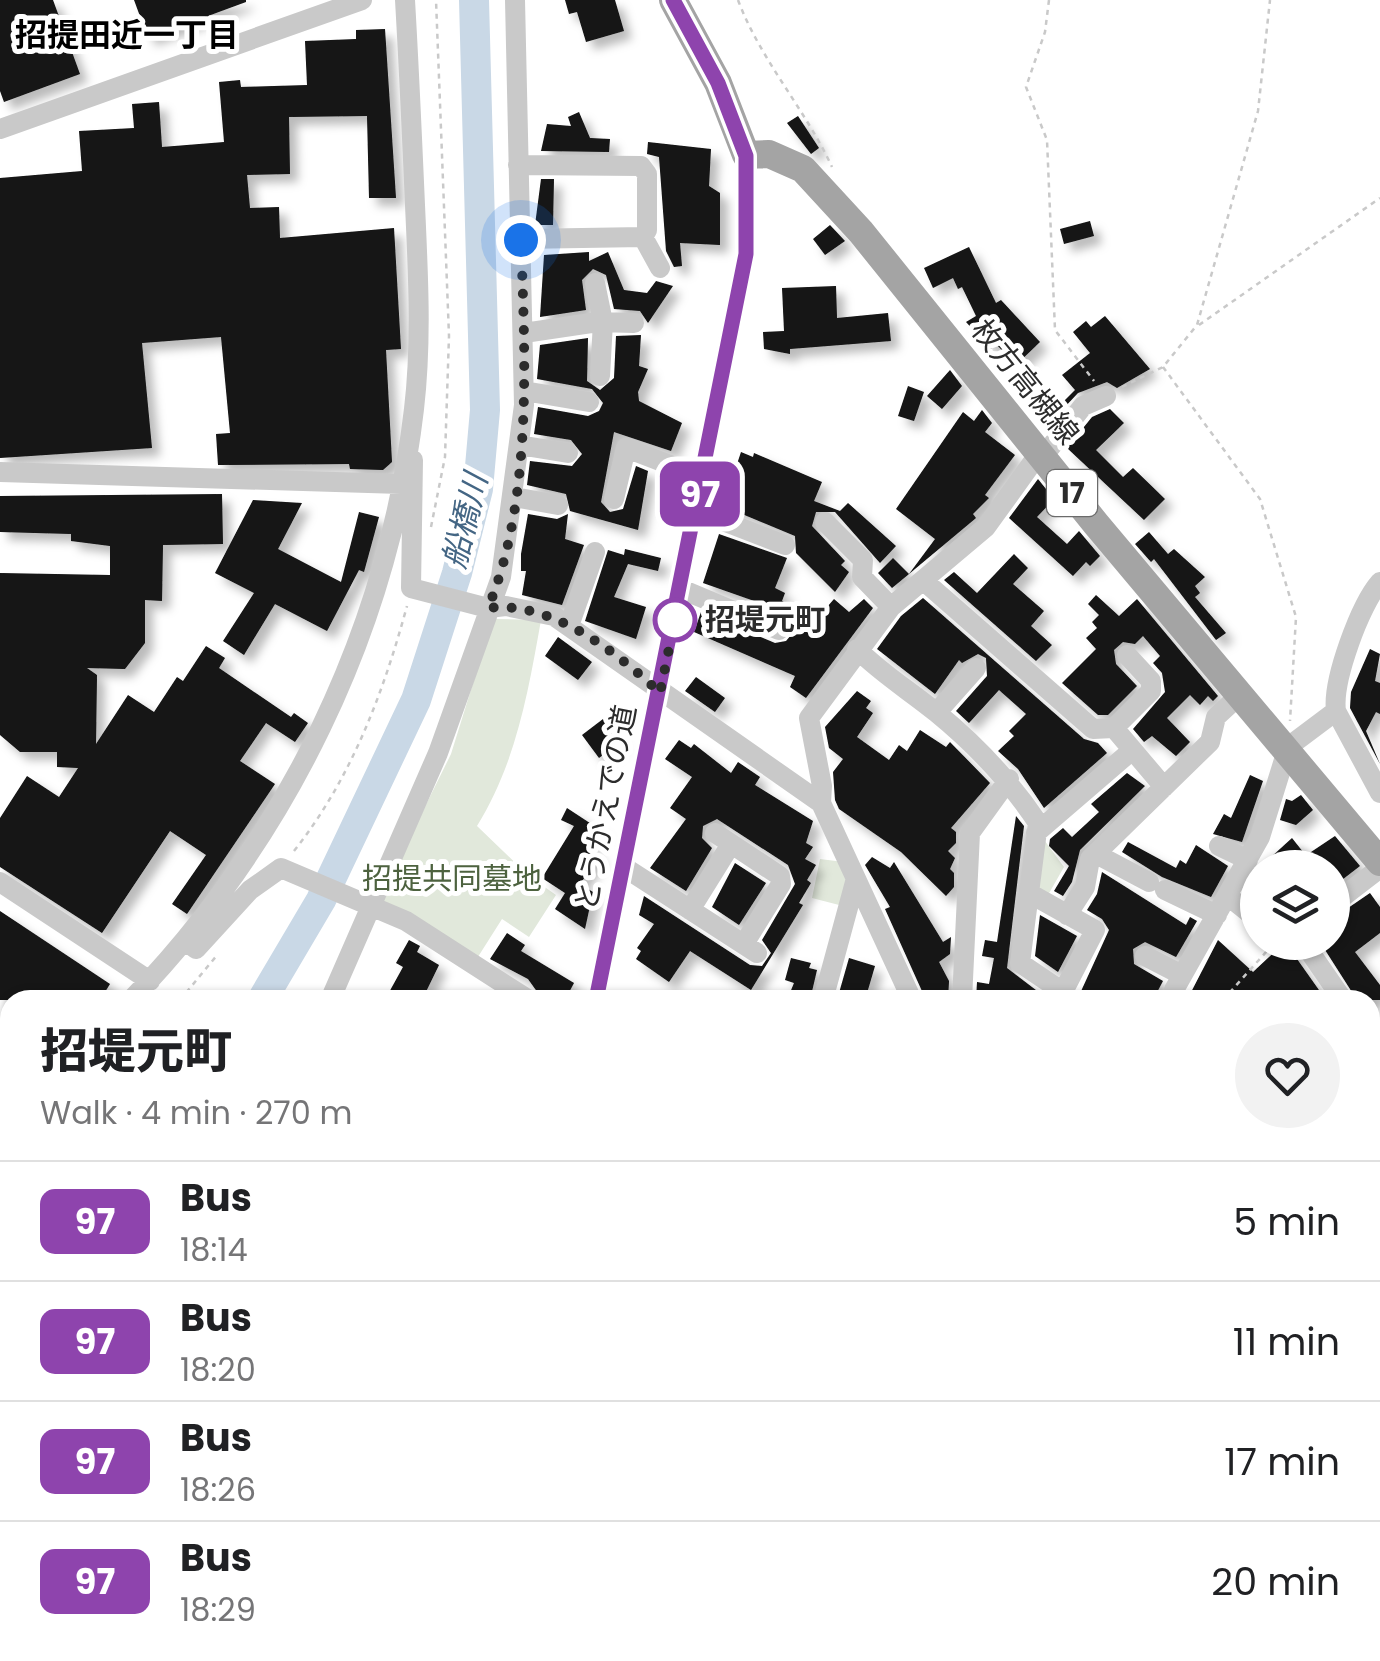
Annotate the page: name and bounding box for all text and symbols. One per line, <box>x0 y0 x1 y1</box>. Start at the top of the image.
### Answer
district label: 招提田近一丁目 <box>15 12 239 57</box>
your location <box>496 215 546 265</box>
street label: 枚方高槻線 <box>961 310 1089 454</box>
line badge: 97 <box>655 462 745 526</box>
water label: 船橋川 <box>431 466 499 573</box>
text: 97 <box>680 470 720 519</box>
road number: 17 <box>1047 470 1097 516</box>
place label: 招堤元町 <box>705 598 825 641</box>
marker: 招堤元町 <box>654 599 696 641</box>
street label: とうかえでの道 <box>564 701 647 915</box>
map controls <box>1240 850 1350 960</box>
button: layers <box>1240 850 1350 960</box>
park label: 招提共同墓地 <box>362 857 542 900</box>
text: 招堤元町 <box>40 1018 232 1085</box>
button: heart <box>1235 1023 1340 1128</box>
text: Walk · 4 min · 270 m <box>40 1090 352 1135</box>
text: Bus <box>180 1171 252 1224</box>
text: 5 min <box>1233 1195 1340 1248</box>
text: 97 <box>75 1197 115 1246</box>
text: 18:14 <box>180 1227 248 1272</box>
text: Bus <box>180 1291 252 1344</box>
text: 11 min <box>1233 1315 1340 1368</box>
text: 97 <box>75 1317 115 1366</box>
text: 18:20 <box>180 1347 256 1392</box>
text: Bus <box>180 1411 252 1464</box>
text: 17 min <box>1224 1435 1340 1488</box>
text: 97 <box>75 1437 115 1486</box>
text: 18:26 <box>180 1467 256 1512</box>
text: Bus <box>180 1531 252 1584</box>
text: 20 min <box>1211 1555 1340 1608</box>
text: 97 <box>75 1557 115 1606</box>
text: 18:29 <box>180 1587 256 1632</box>

